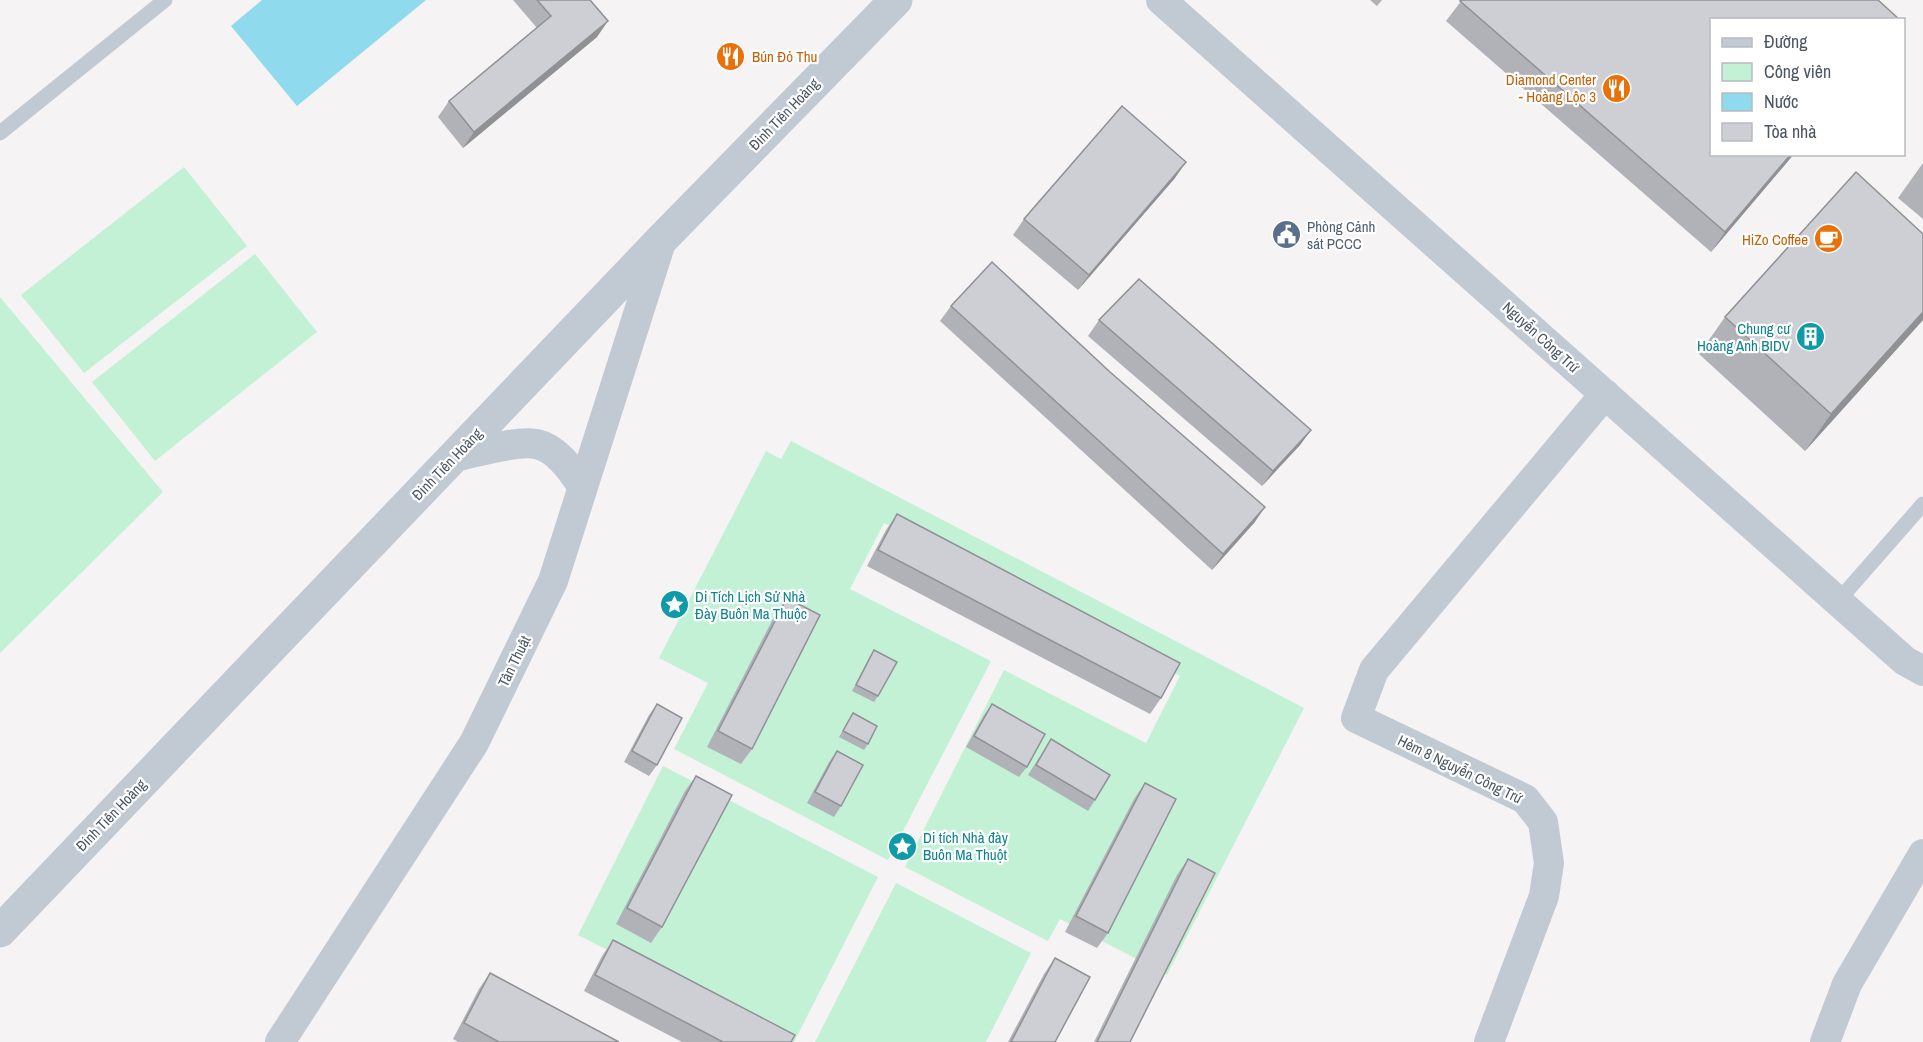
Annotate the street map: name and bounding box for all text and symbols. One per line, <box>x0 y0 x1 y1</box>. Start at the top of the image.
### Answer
legend <box>1710 18 1905 156</box>
text: Đường <box>1764 29 1808 54</box>
restaurant icon: Bún Đỏ Thu <box>715 40 747 72</box>
place label: Bún Đỏ Thu <box>752 46 817 67</box>
text: Công viên <box>1764 59 1831 84</box>
place label: Diamond Center - Hoàng Lộc 3 <box>1506 69 1596 107</box>
restaurant icon: Diamond Center - Hoàng Lộc 3 <box>1601 72 1633 104</box>
street label: Đinh Tiên Hoàng <box>744 73 824 155</box>
text: Nước <box>1764 89 1798 114</box>
text: Tòa nhà <box>1764 119 1817 144</box>
place label: Phòng Cảnh sát PCCC <box>1307 216 1375 254</box>
public building icon: Phòng Cảnh sát PCCC <box>1270 219 1302 251</box>
cafe icon: HiZo Coffee <box>1813 223 1845 255</box>
place label: HiZo Coffee <box>1742 229 1808 250</box>
street label: Nguyễn Công Trứ <box>1498 297 1585 378</box>
place label: Chung cư Hoàng Anh BIDV <box>1697 318 1791 356</box>
building icon: Chung cư Hoàng Anh BIDV <box>1795 321 1827 353</box>
street label: Đinh Tiên Hoàng <box>407 423 487 505</box>
place label: Di Tích Lịch Sử Nhà Đày Buôn Ma Thuộc <box>695 586 807 624</box>
place icon: Di Tích Lịch Sử Nhà Đày Buôn Ma Thuộc <box>658 589 690 621</box>
street label: Tân Thuật <box>493 631 536 690</box>
street label: Hẻm 8 Nguyễn Công Trứ <box>1394 730 1527 809</box>
street label: Đinh Tiên Hoàng <box>71 774 151 856</box>
place label: Di tích Nhà đày Buôn Ma Thuột <box>923 827 1009 865</box>
place icon: Di tích Nhà đày Buôn Ma Thuột <box>886 830 918 862</box>

